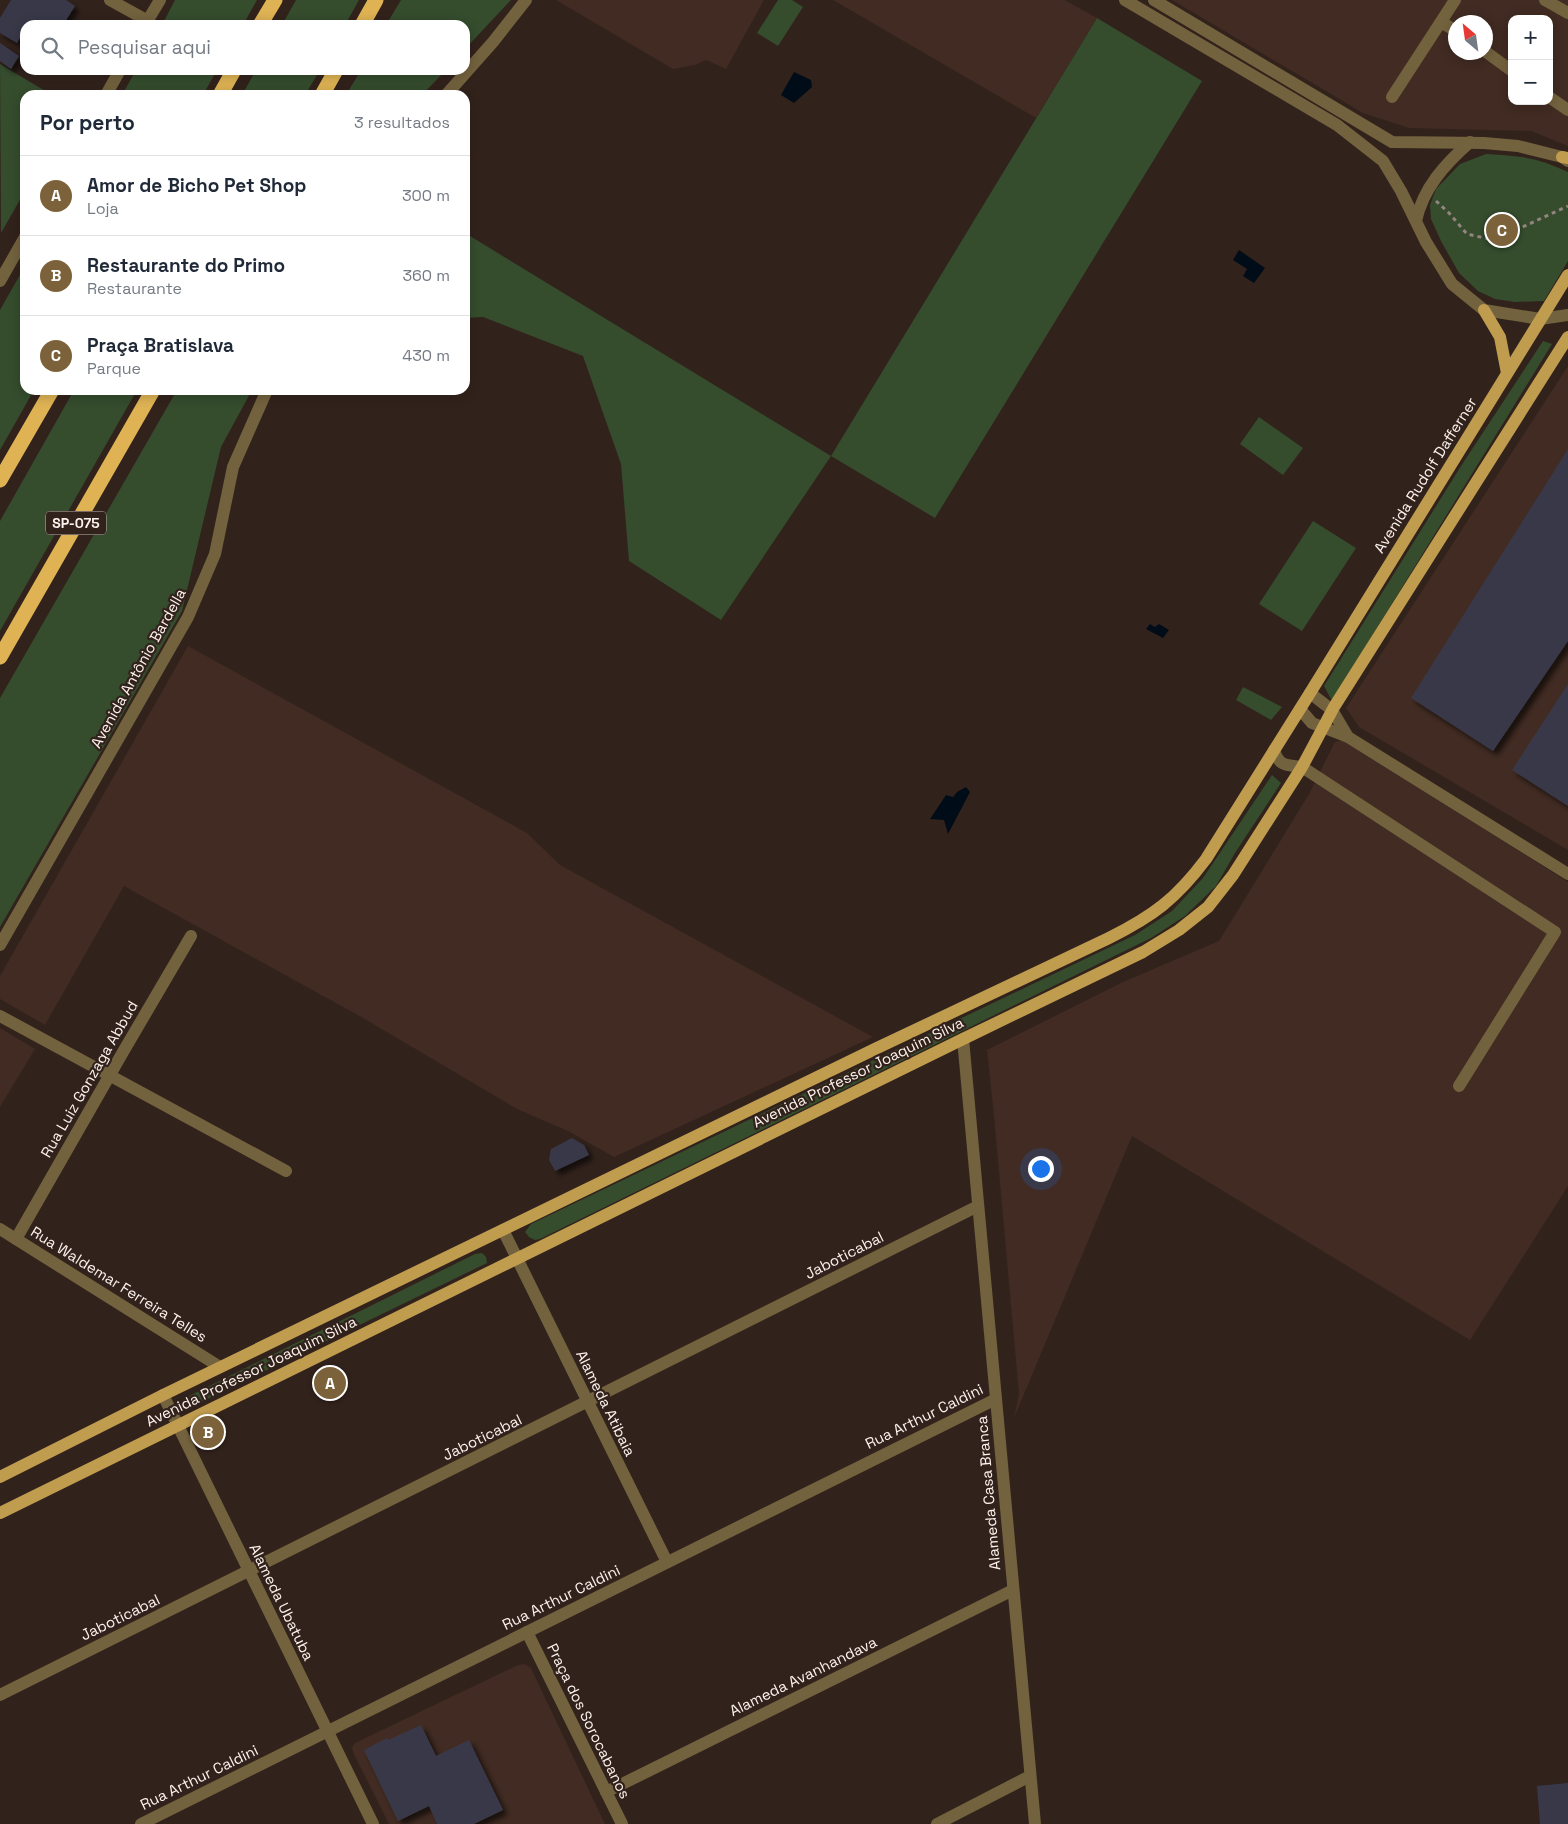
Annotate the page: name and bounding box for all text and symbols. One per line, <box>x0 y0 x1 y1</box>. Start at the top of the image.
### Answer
north arrow <box>1448 15 1493 60</box>
map controls <box>1508 15 1553 105</box>
button: + <box>1508 15 1553 60</box>
search box <box>20 20 470 75</box>
icon: search <box>38 34 66 62</box>
text: Pesquisar aqui <box>78 35 211 60</box>
button: − <box>1508 60 1553 105</box>
text: Por perto <box>40 109 135 136</box>
text: 3 resultados <box>354 112 450 133</box>
text: Amor de Bicho Pet Shop <box>87 173 307 198</box>
text: A <box>51 185 61 206</box>
text: 300 m <box>402 185 450 206</box>
text: Loja <box>87 198 119 219</box>
pin: C <box>1486 211 1518 249</box>
text: Restaurante do Primo <box>87 253 285 278</box>
text: B <box>51 265 61 286</box>
text: 360 m <box>402 265 450 286</box>
text: Restaurante <box>87 278 182 299</box>
text: Praça Bratislava <box>87 333 234 358</box>
text: C <box>51 345 61 366</box>
text: 430 m <box>402 345 450 366</box>
text: Parque <box>87 358 141 379</box>
street label: Avenida Rudolf Dafferner <box>1369 393 1481 556</box>
road number: SP-075 <box>46 512 106 534</box>
street label: Avenida Antônio Bardella <box>86 585 190 751</box>
street label: Rua Luiz Gonzaga Abbud <box>36 997 142 1161</box>
street label: Avenida Professor Joaquim Silva <box>749 1012 967 1131</box>
your location <box>1028 1156 1054 1182</box>
street label: Rua Waldemar Ferreira Telles <box>27 1222 211 1346</box>
street label: Jaboticabal <box>801 1227 887 1283</box>
street label: Avenida Professor Joaquim Silva <box>143 1312 359 1430</box>
street label: Alameda Atibaia <box>572 1347 640 1460</box>
pin: A <box>314 1364 346 1402</box>
street label: Rua Arthur Caldini <box>862 1379 986 1453</box>
street label: Jaboticabal <box>439 1410 525 1464</box>
pin: B <box>192 1413 224 1451</box>
street label: Alameda Casa Branca <box>972 1415 1004 1571</box>
street label: Alameda Ubatuba <box>245 1540 319 1664</box>
street label: Rua Arthur Caldini <box>499 1560 623 1634</box>
street label: Jaboticabal <box>77 1590 163 1644</box>
street label: Alameda Avanhandava <box>726 1632 880 1720</box>
street label: Praça dos Sorocabanos <box>543 1640 635 1802</box>
street label: Rua Arthur Caldini <box>137 1740 261 1814</box>

